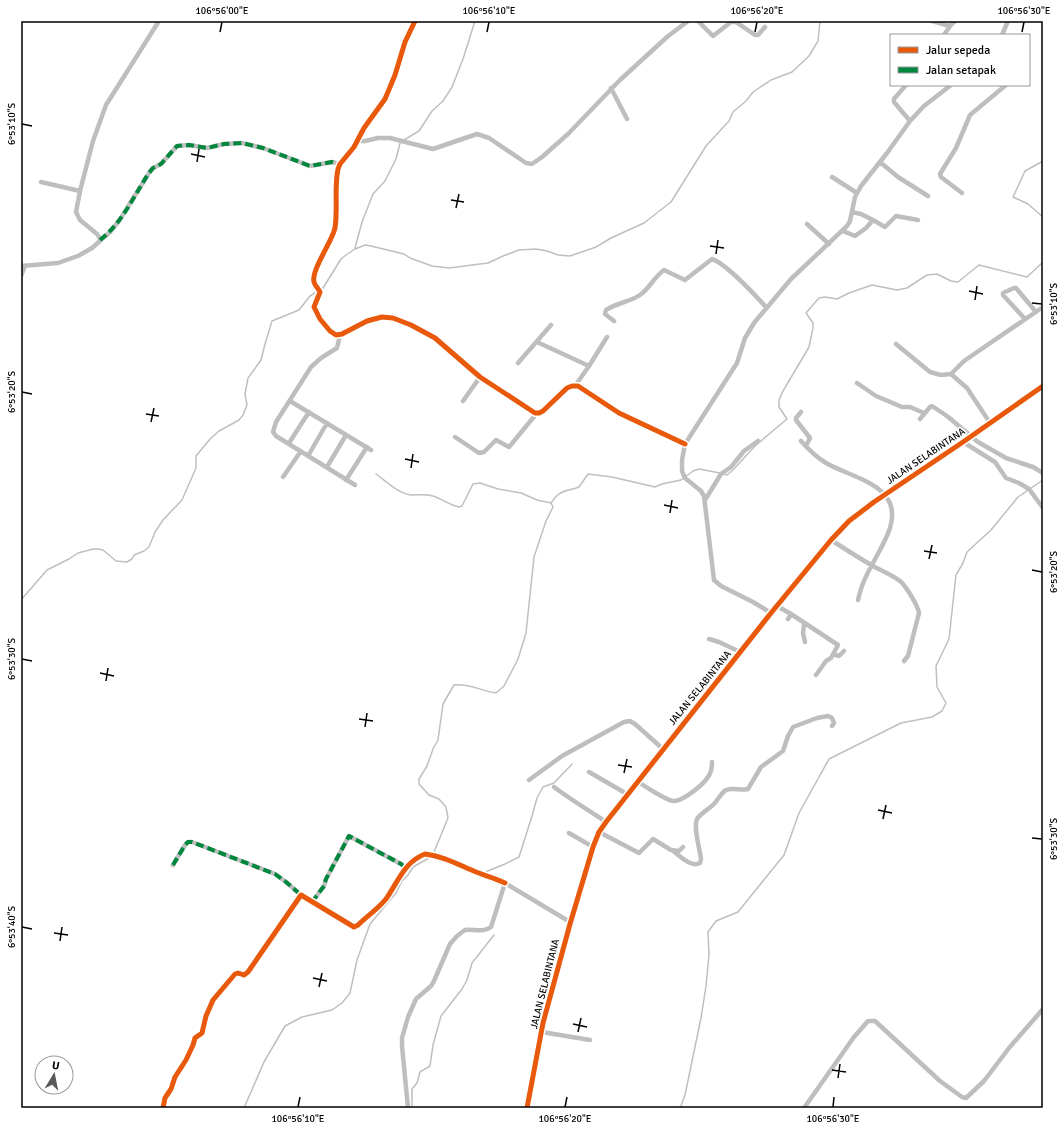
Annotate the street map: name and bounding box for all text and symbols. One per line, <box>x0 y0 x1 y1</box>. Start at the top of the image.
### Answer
text: 106°56'00"E <box>195 5 249 17</box>
text: 106°56'10"E <box>462 5 516 17</box>
text: 106°56'20"E <box>730 5 784 17</box>
text: 106°56'30"E <box>997 5 1051 17</box>
legend <box>890 34 1030 86</box>
text: Jalur sepeda <box>926 43 990 58</box>
text: Jalan setapak <box>926 63 996 78</box>
text: 6°53'10"S <box>6 102 18 145</box>
text: 6°53'10"S <box>1048 282 1060 325</box>
text: 6°53'20"S <box>6 370 18 413</box>
street label: JALAN SELABINTANA <box>884 425 968 487</box>
text: 6°53'20"S <box>1048 550 1060 593</box>
text: 6°53'30"S <box>6 637 18 680</box>
street label: JALAN SELABINTANA <box>666 648 734 728</box>
text: 6°53'30"S <box>1048 817 1060 860</box>
text: 6°53'40"S <box>6 905 18 948</box>
street label: JALAN SELABINTANA <box>528 938 562 1030</box>
north arrow <box>34 1055 74 1095</box>
text: U <box>51 1059 60 1073</box>
text: 106°56'10"E <box>271 1113 325 1125</box>
text: 106°56'20"E <box>538 1113 592 1125</box>
text: 106°56'30"E <box>806 1113 860 1125</box>

